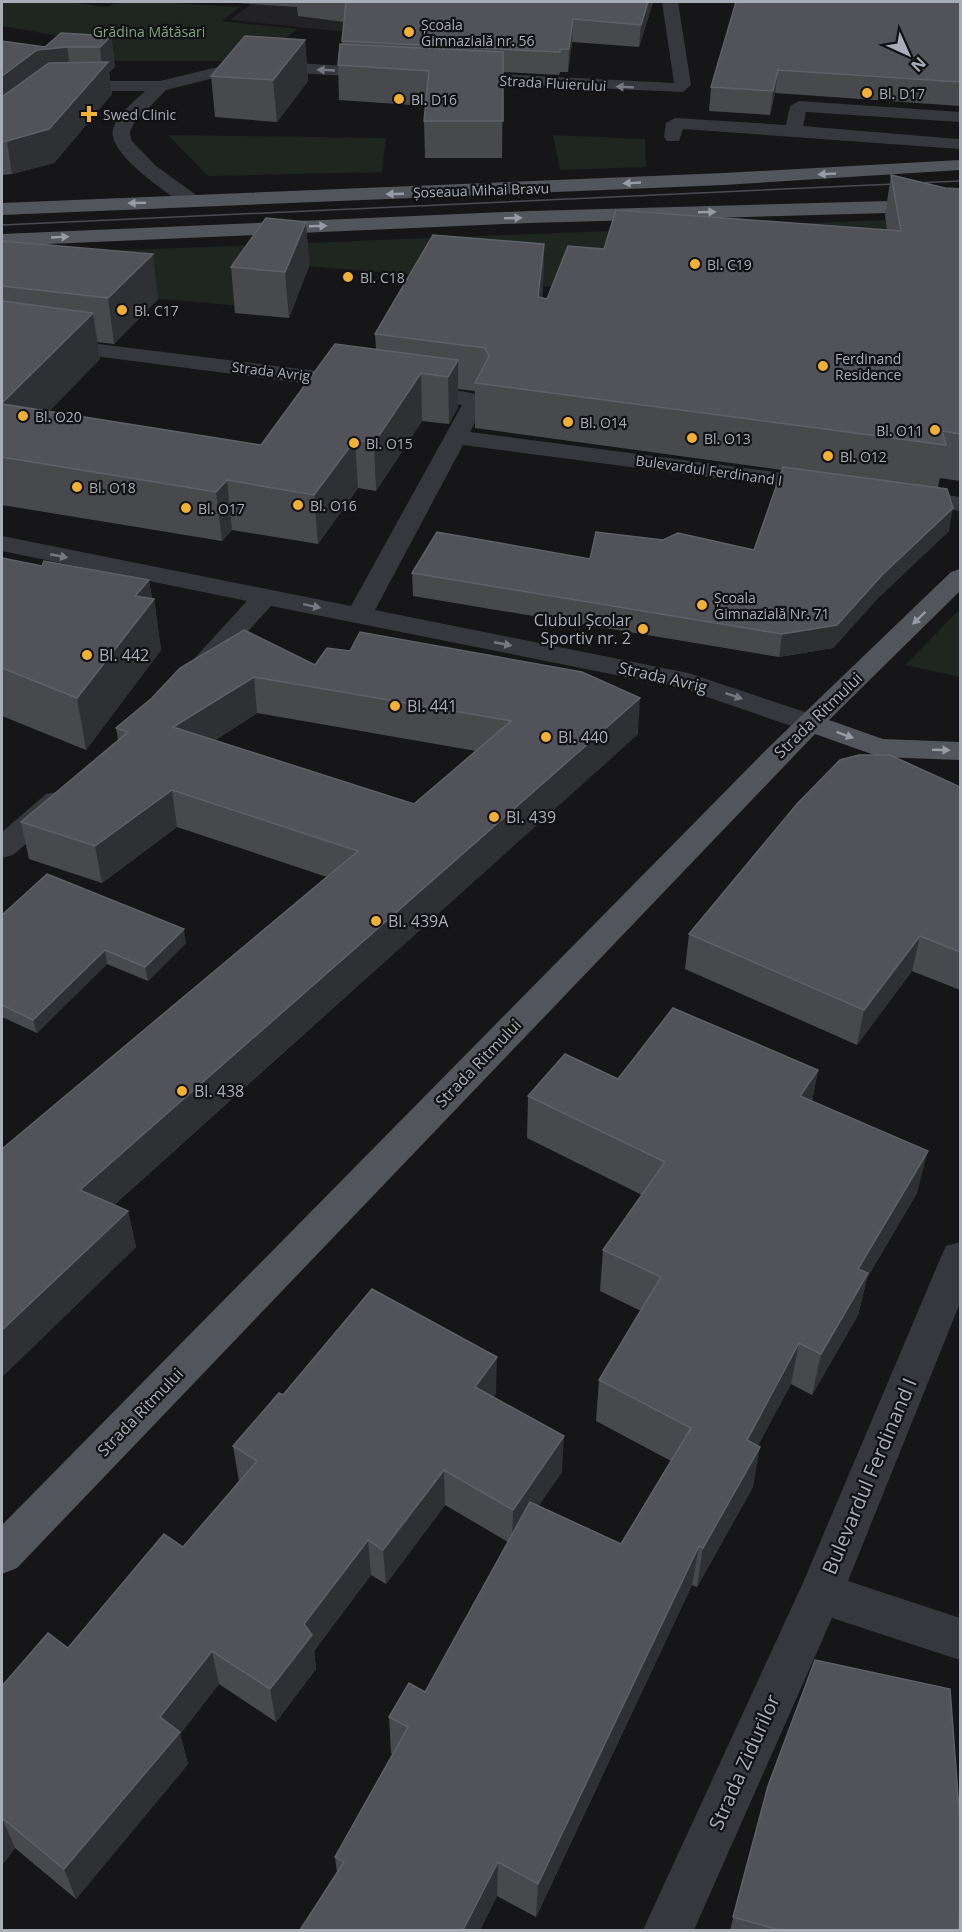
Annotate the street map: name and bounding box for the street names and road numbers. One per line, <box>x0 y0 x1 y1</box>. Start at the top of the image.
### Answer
street label: Strada Fluierului <box>499 71 607 95</box>
street label: Șoseaua Mihai Bravu <box>413 178 549 202</box>
street label: Strada Avrig <box>231 357 312 385</box>
street label: Bulevardul Ferdinand I <box>634 450 784 490</box>
street label: Strada Avrig <box>617 656 710 698</box>
street label: Strada Ritmului <box>769 667 867 763</box>
street label: Strada Ritmului <box>430 1014 526 1112</box>
street label: Strada Ritmului <box>92 1363 188 1461</box>
street label: Bulevardul Ferdinand I <box>815 1374 923 1578</box>
street label: Strada Zidurilor <box>702 1690 786 1834</box>

